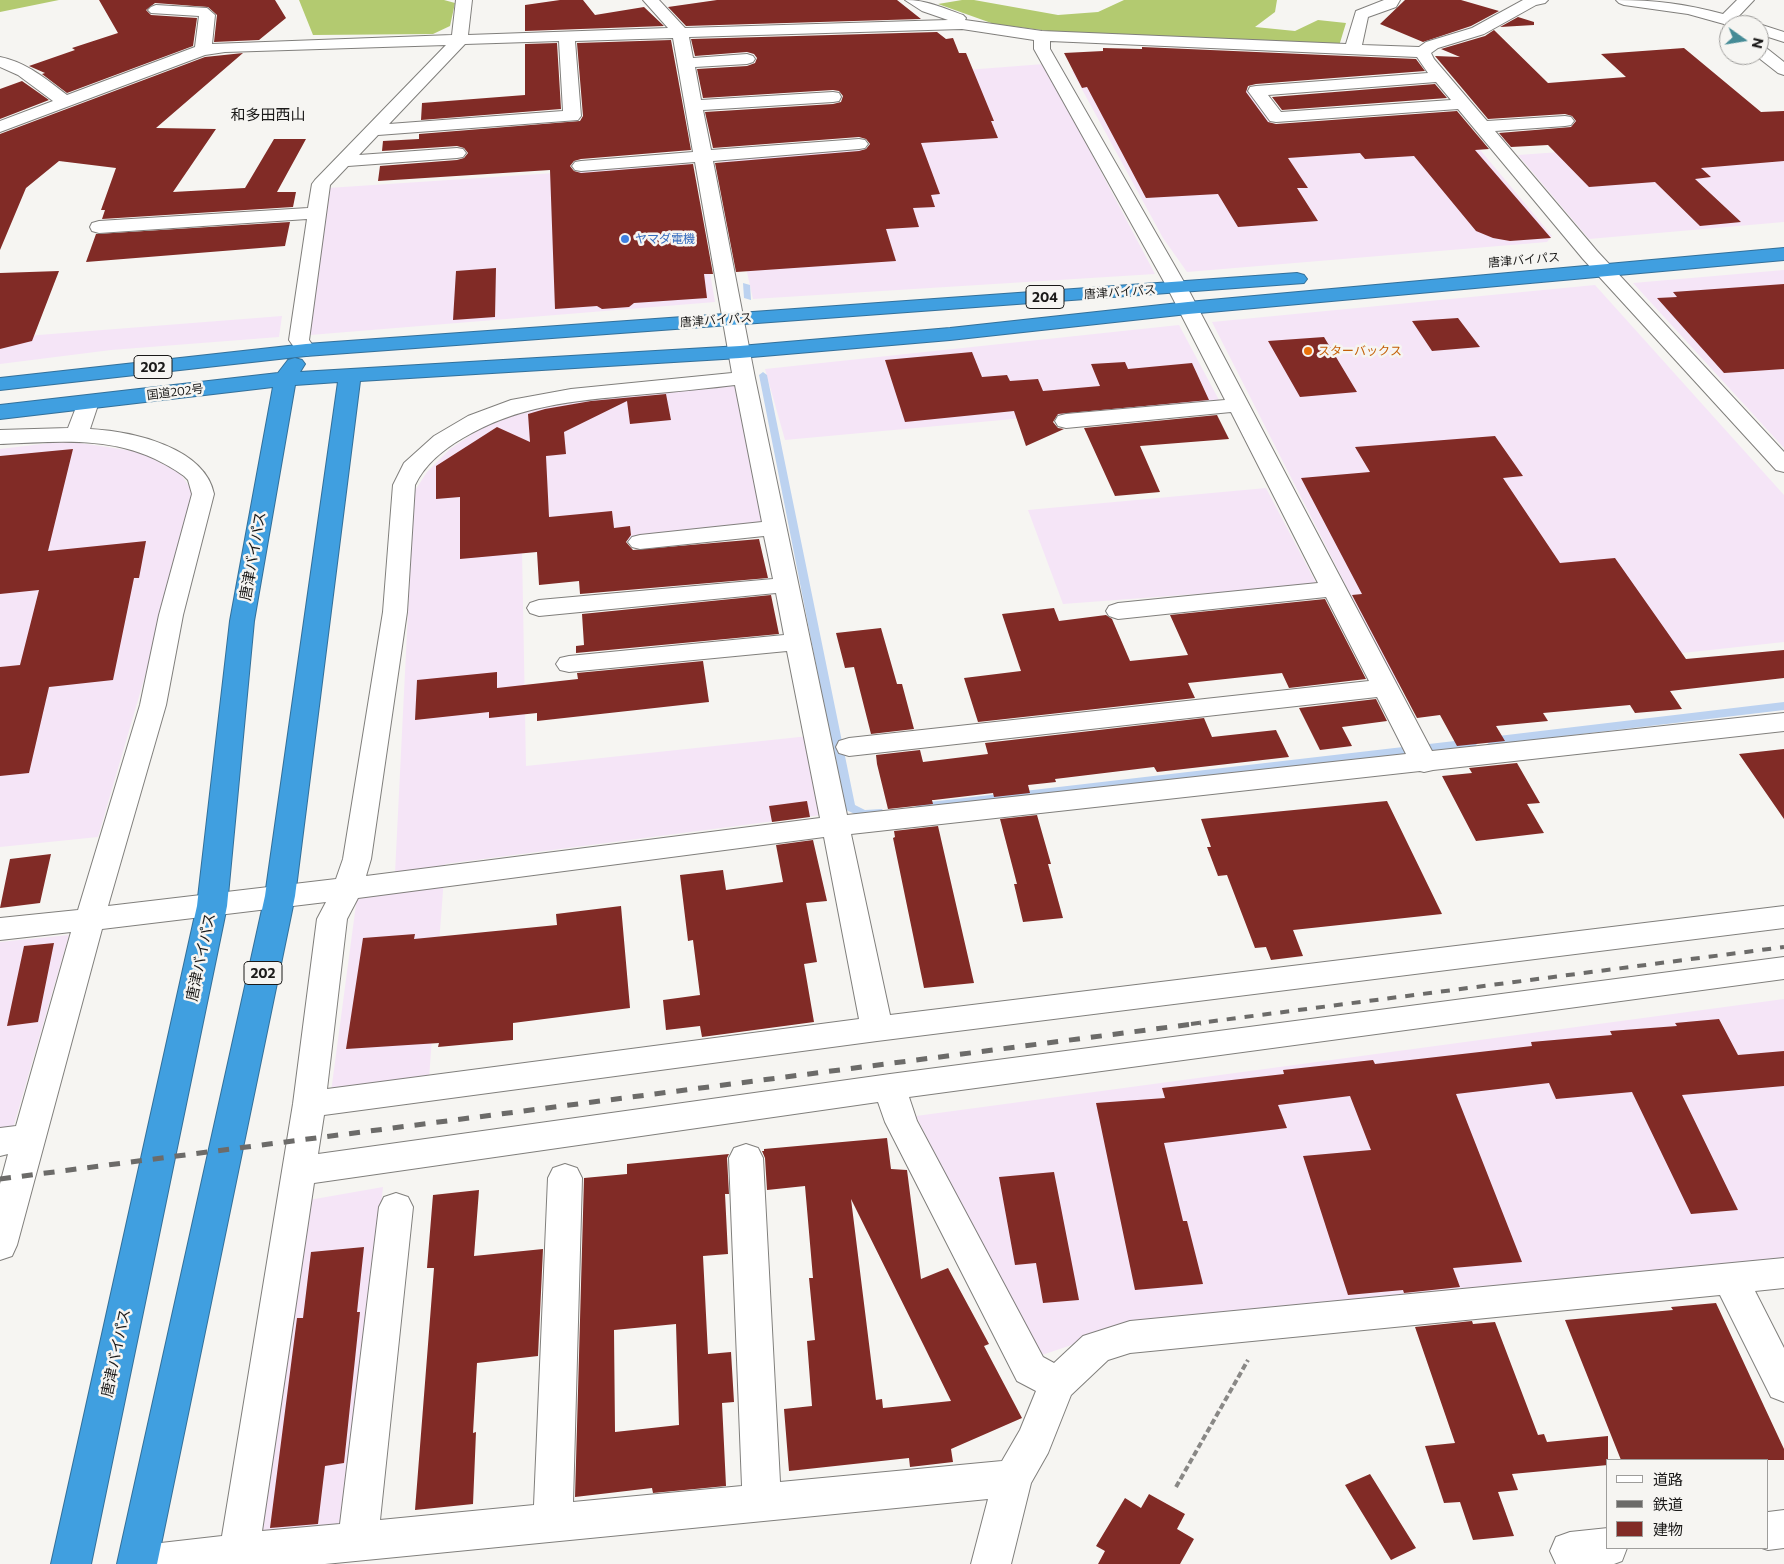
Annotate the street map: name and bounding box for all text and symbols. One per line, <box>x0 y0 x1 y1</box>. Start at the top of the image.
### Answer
north arrow <box>1719 15 1769 65</box>
text: N <box>1749 36 1768 50</box>
district label: 和多田西山 <box>231 106 305 124</box>
place label: ヤマダ電機 <box>635 232 695 246</box>
marker: ヤマダ電機 <box>619 233 631 245</box>
street label: 唐津バイパス <box>1488 250 1560 270</box>
street label: 唐津バイパス <box>1084 282 1156 302</box>
road number: 204 <box>1026 286 1064 308</box>
street label: 唐津バイパス <box>680 310 752 330</box>
place label: スターバックス <box>1318 344 1402 358</box>
marker: スターバックス <box>1302 345 1314 357</box>
road number: 202 <box>134 356 172 378</box>
street label: 国道202号 <box>146 381 204 403</box>
street label: 唐津バイパス <box>236 510 270 602</box>
street label: 唐津バイパス <box>183 911 219 1003</box>
road number: 202 <box>244 961 282 984</box>
street label: 唐津バイパス <box>98 1307 134 1399</box>
legend <box>1606 1459 1769 1549</box>
text: 道路 <box>1653 1470 1683 1488</box>
text: 鉄道 <box>1653 1495 1683 1513</box>
text: 建物 <box>1653 1520 1683 1538</box>

